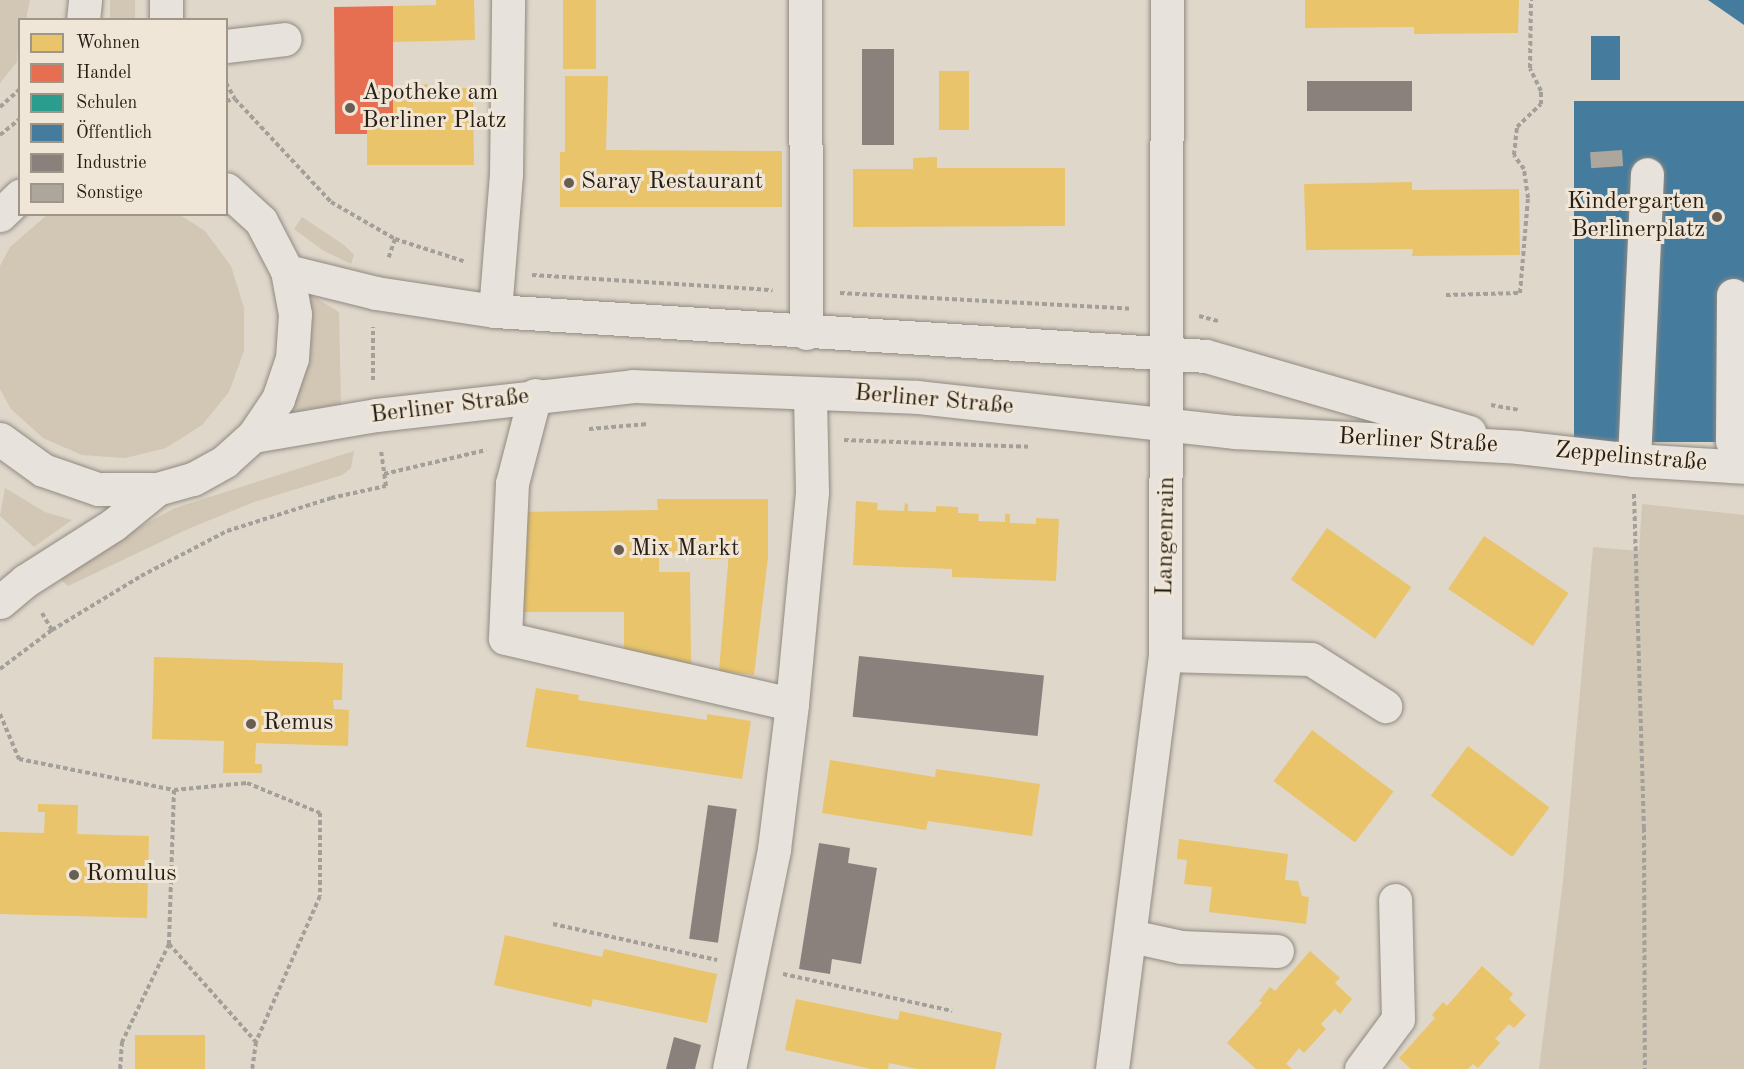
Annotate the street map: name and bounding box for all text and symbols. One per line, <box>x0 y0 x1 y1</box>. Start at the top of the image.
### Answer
legend <box>18 18 228 216</box>
text: Wohnen <box>76 34 140 52</box>
text: Handel <box>76 64 131 82</box>
place label: Apotheke am Berliner Platz <box>362 80 507 136</box>
text: Schulen <box>76 94 137 112</box>
marker: Apotheke am Berliner Platz <box>343 101 357 115</box>
text: Öffentlich <box>76 124 152 142</box>
text: Industrie <box>76 154 146 172</box>
place label: Saray Restaurant <box>581 169 763 197</box>
marker: Saray Restaurant <box>562 176 576 190</box>
text: Sonstige <box>76 184 143 202</box>
place label: Kindergarten Berlinerplatz <box>1567 189 1705 245</box>
marker: Kindergarten Berlinerplatz <box>1710 210 1724 224</box>
street label: Berliner Straße <box>853 380 1015 422</box>
street label: Berliner Straße <box>369 383 531 431</box>
street label: Berliner Straße <box>1338 423 1498 461</box>
street label: Zeppelinstraße <box>1554 437 1708 479</box>
street label: Langenrain <box>1152 476 1182 596</box>
place label: Mix Markt <box>631 536 739 564</box>
marker: Mix Markt <box>612 543 626 557</box>
place label: Remus <box>263 710 334 738</box>
marker: Remus <box>244 717 258 731</box>
place label: Romulus <box>86 861 177 889</box>
marker: Romulus <box>67 868 81 882</box>

